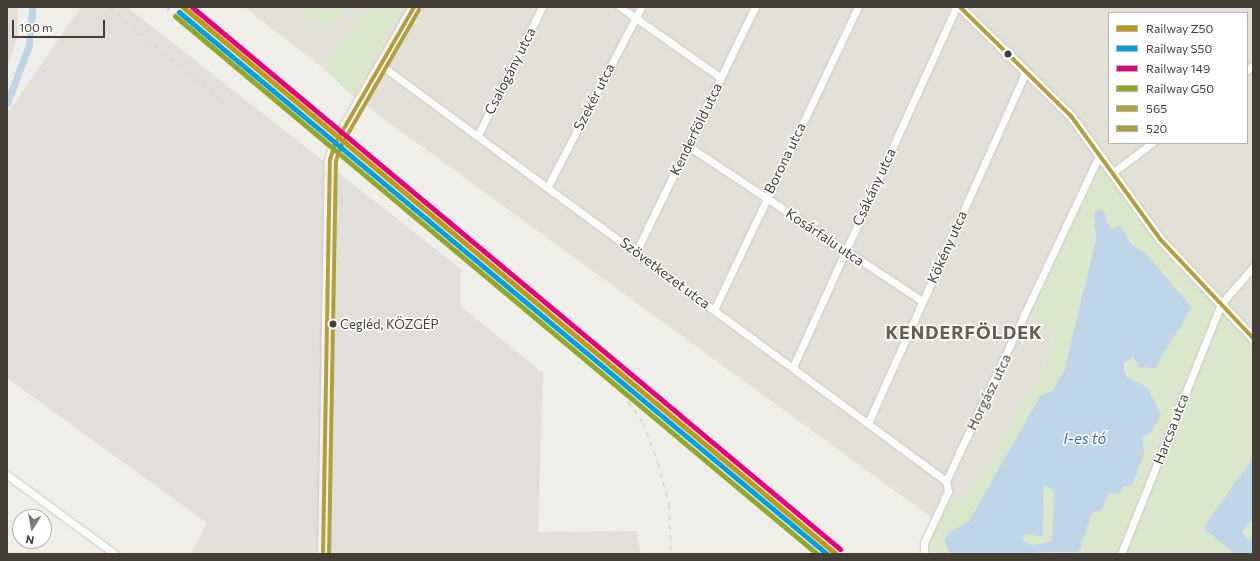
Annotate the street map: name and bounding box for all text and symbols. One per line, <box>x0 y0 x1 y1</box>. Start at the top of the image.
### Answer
scale bar <box>14 12 107 38</box>
legend <box>1108 12 1248 144</box>
text: 100 m <box>19 20 53 34</box>
text: Railway Z50 <box>1146 21 1213 35</box>
street label: Csalogány utca <box>481 25 539 117</box>
text: Railway S50 <box>1146 41 1212 55</box>
unlabelled marker <box>1003 49 1013 59</box>
street label: Szekér utca <box>570 61 618 133</box>
text: Railway 149 <box>1146 61 1210 75</box>
street label: Kenderföld utca <box>666 80 726 178</box>
text: Railway G50 <box>1146 81 1214 95</box>
text: 565 <box>1146 101 1167 115</box>
street label: Borona utca <box>761 120 809 196</box>
text: 520 <box>1146 121 1167 135</box>
street label: Csákány utca <box>849 146 899 228</box>
street label: Kosárfalu utca <box>783 205 867 269</box>
street label: Kökény utca <box>924 208 970 286</box>
street label: Szövetkezet utca <box>617 234 713 312</box>
place label: Cegléd, KÖZGÉP <box>340 316 439 332</box>
marker: Cegléd, KÖZGÉP <box>328 319 338 329</box>
district label: KENDERFÖLDEK <box>885 321 1043 343</box>
street label: Horgász utca <box>963 351 1015 433</box>
street label: Harcsa utca <box>1150 391 1192 467</box>
water label: I-es tó <box>1063 430 1107 448</box>
north arrow <box>12 509 52 549</box>
text: N <box>25 533 35 547</box>

